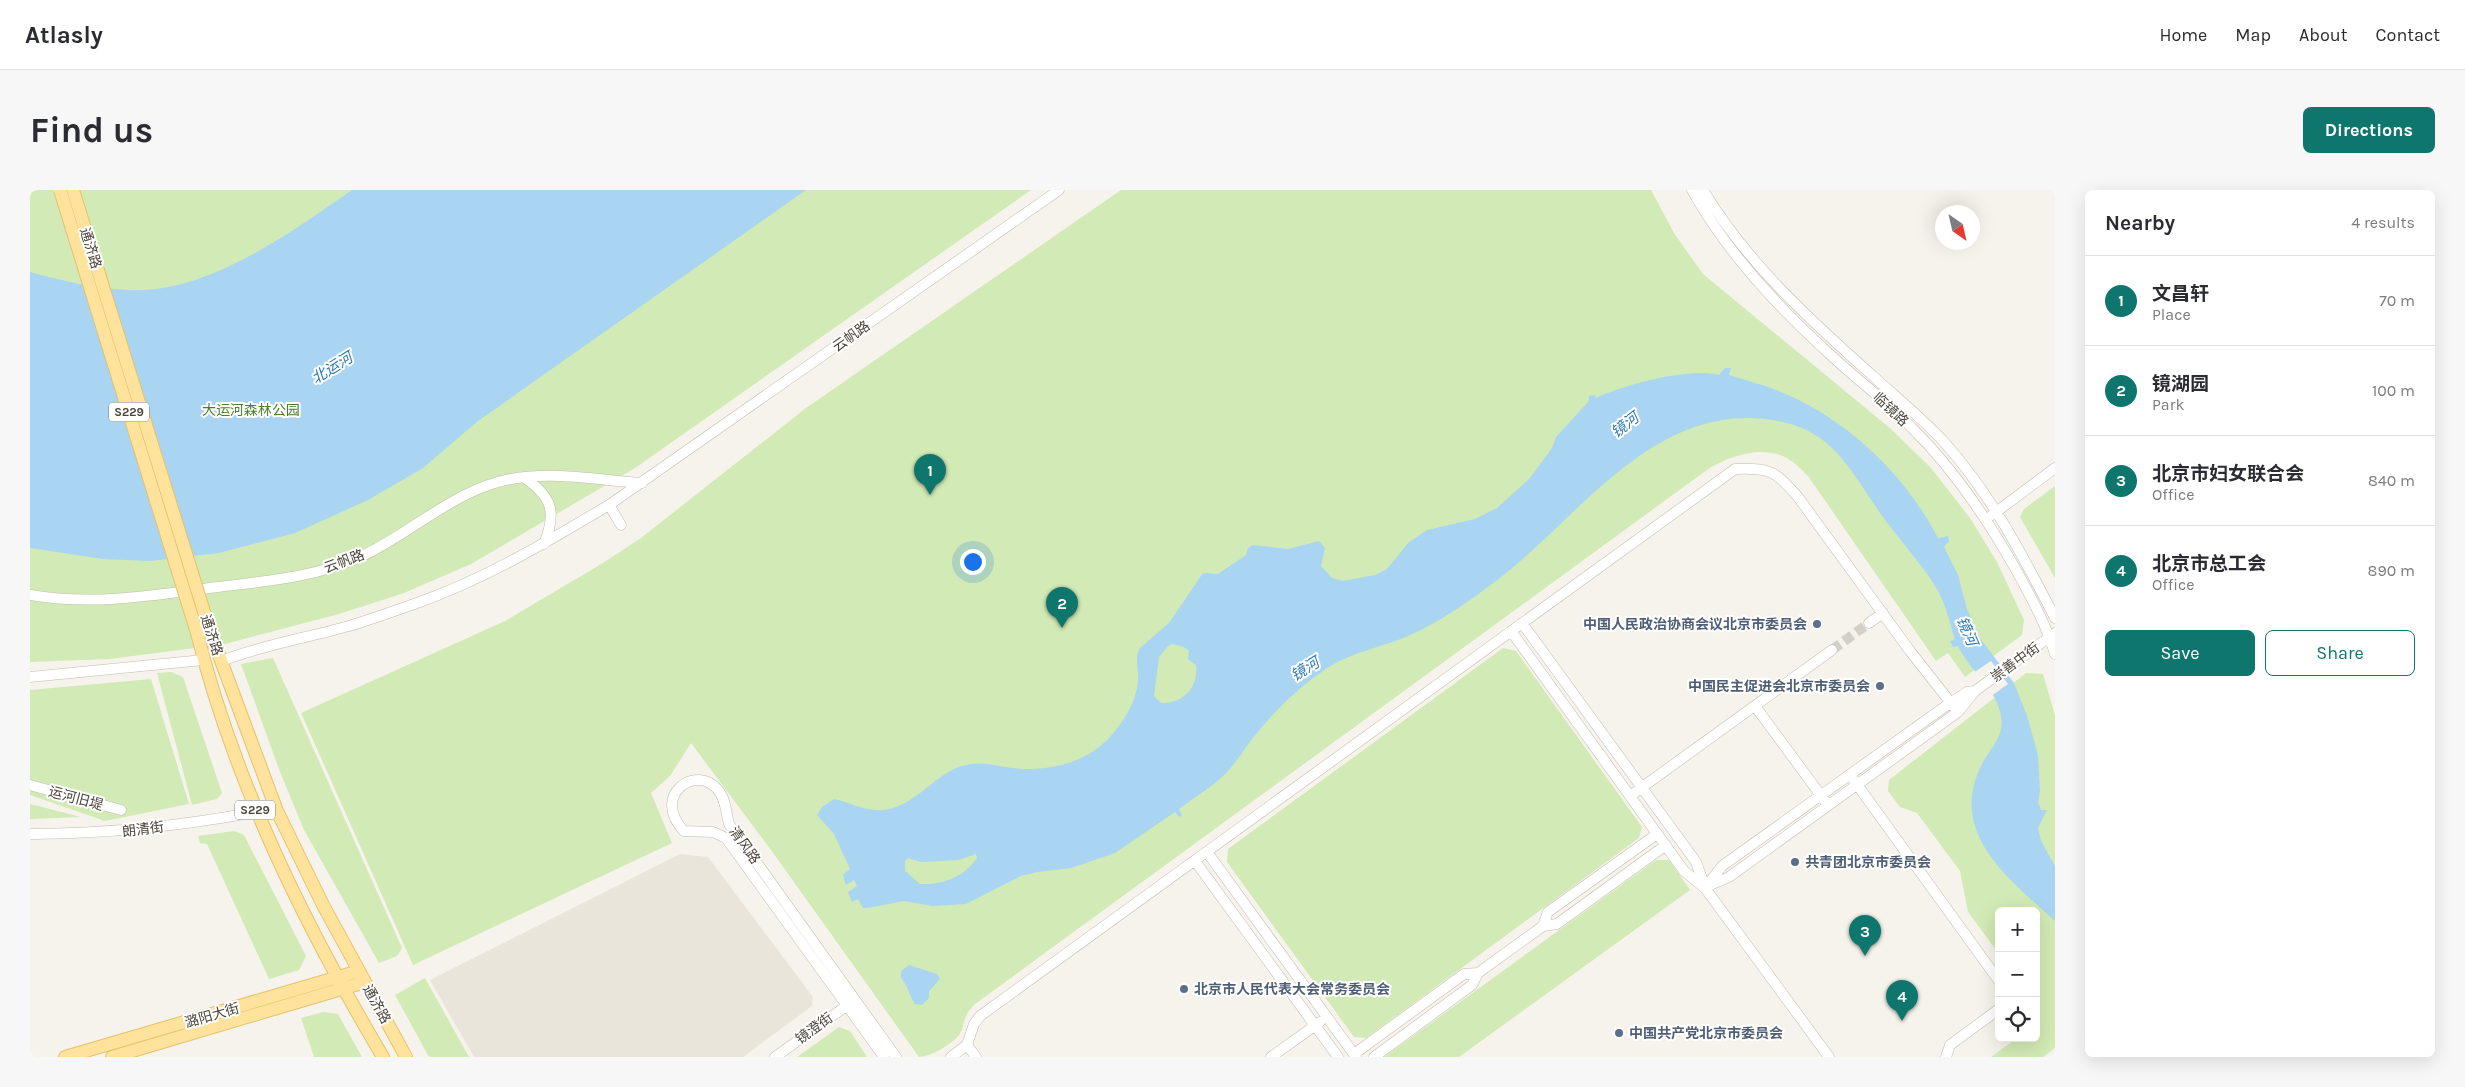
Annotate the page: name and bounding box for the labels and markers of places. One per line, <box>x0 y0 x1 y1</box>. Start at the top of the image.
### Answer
pin: 1 <box>914 454 946 495</box>
pin: 2 <box>1046 587 1078 628</box>
place label: 中国人民政治协商会议北京市委员会 <box>1583 616 1807 633</box>
marker: 中国人民政治协商会议北京市委员会 <box>1811 618 1823 630</box>
place label: 中国民主促进会北京市委员会 <box>1688 678 1870 695</box>
marker: 中国民主促进会北京市委员会 <box>1874 680 1886 692</box>
place label: 共青团北京市委员会 <box>1805 854 1931 871</box>
marker: 共青团北京市委员会 <box>1789 856 1801 868</box>
pin: 3 <box>1849 915 1881 956</box>
pin: 4 <box>1886 980 1918 1021</box>
place label: 北京市人民代表大会常务委员会 <box>1194 981 1390 998</box>
marker: 北京市人民代表大会常务委员会 <box>1178 983 1190 995</box>
place label: 中国共产党北京市委员会 <box>1629 1025 1783 1042</box>
marker: 中国共产党北京市委员会 <box>1613 1027 1625 1039</box>

